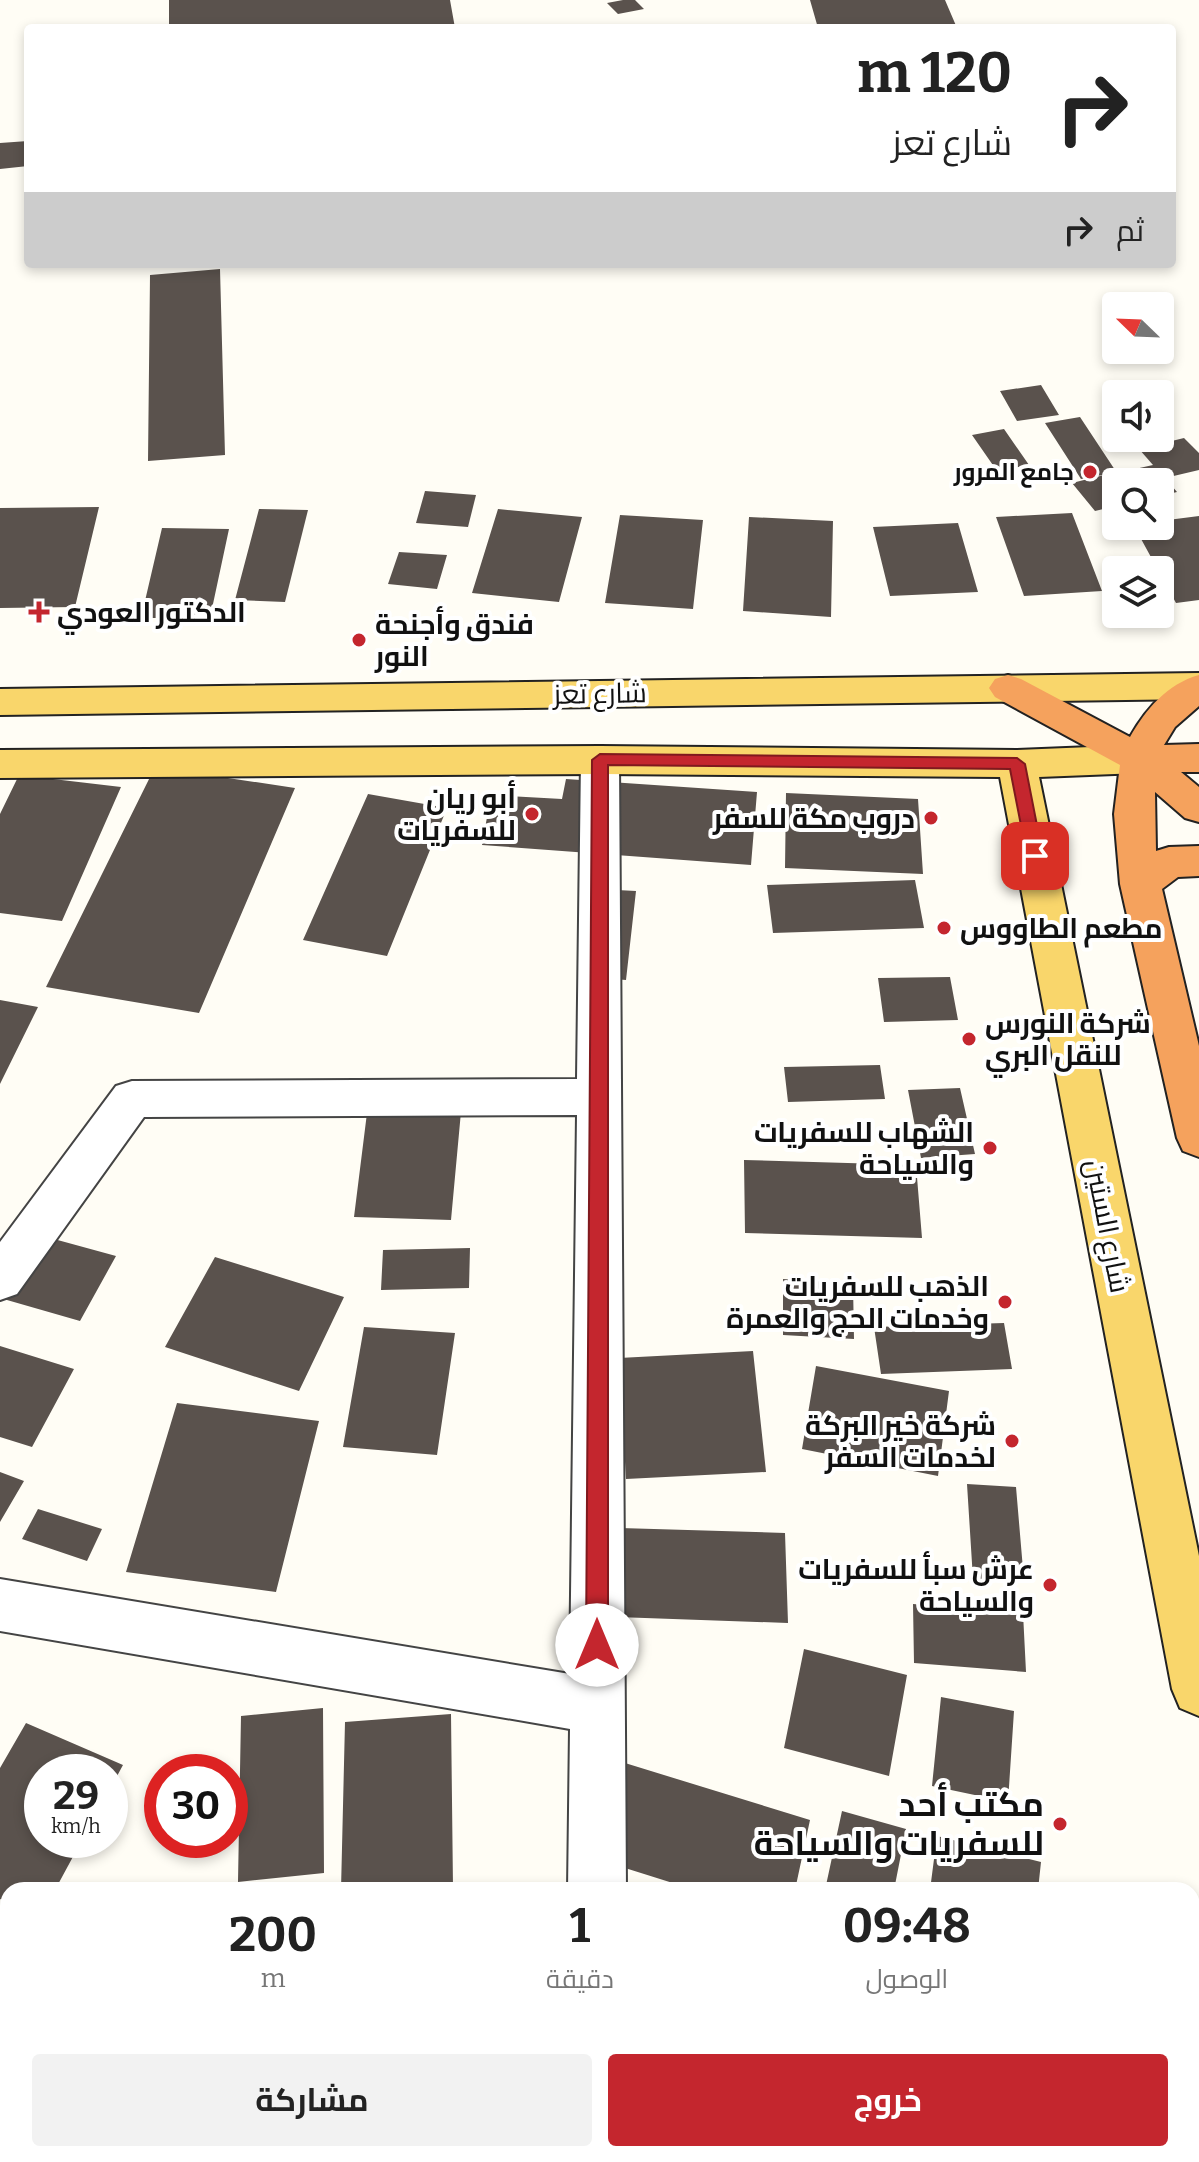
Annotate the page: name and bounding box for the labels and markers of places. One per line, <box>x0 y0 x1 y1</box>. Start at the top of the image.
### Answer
place label: جامع المرور <box>953 458 1074 488</box>
marker: جامع المرور <box>1081 463 1099 481</box>
place label: الدكتور العودي <box>57 596 246 635</box>
marker: الدكتور العودي <box>28 601 50 623</box>
place label: فندق وأجنحة النور <box>374 606 534 673</box>
marker: فندق وأجنحة النور <box>350 631 368 649</box>
place label: أبو ريان للسفريات <box>397 780 516 847</box>
place label: دروب مكة للسفر <box>712 802 915 835</box>
marker: أبو ريان للسفريات <box>523 805 541 823</box>
marker: دروب مكة للسفر <box>922 809 940 827</box>
pin <box>1001 822 1069 890</box>
place label: مطعم الطاووس <box>960 912 1162 948</box>
marker: مطعم الطاووس <box>935 919 953 937</box>
place label: شركة النورس للنقل البري <box>985 1007 1151 1078</box>
marker: شركة النورس للنقل البري <box>960 1030 978 1048</box>
place label: الشهاب للسفريات والسياحة <box>754 1116 974 1181</box>
marker: الشهاب للسفريات والسياحة <box>981 1139 999 1157</box>
place label: الذهب للسفريات وخدمات الحج والعمرة <box>726 1270 989 1337</box>
marker: الذهب للسفريات وخدمات الحج والعمرة <box>996 1293 1014 1311</box>
place label: شركة خير البركة لخدمات السفر <box>805 1409 996 1474</box>
marker: شركة خير البركة لخدمات السفر <box>1003 1432 1021 1450</box>
place label: عرش سبأ للسفريات والسياحة <box>798 1551 1034 1618</box>
marker: عرش سبأ للسفريات والسياحة <box>1041 1576 1059 1594</box>
place label: مكتب أحد للسفريات والسياحة <box>754 1782 1044 1864</box>
marker: مكتب أحد للسفريات والسياحة <box>1051 1815 1069 1833</box>

